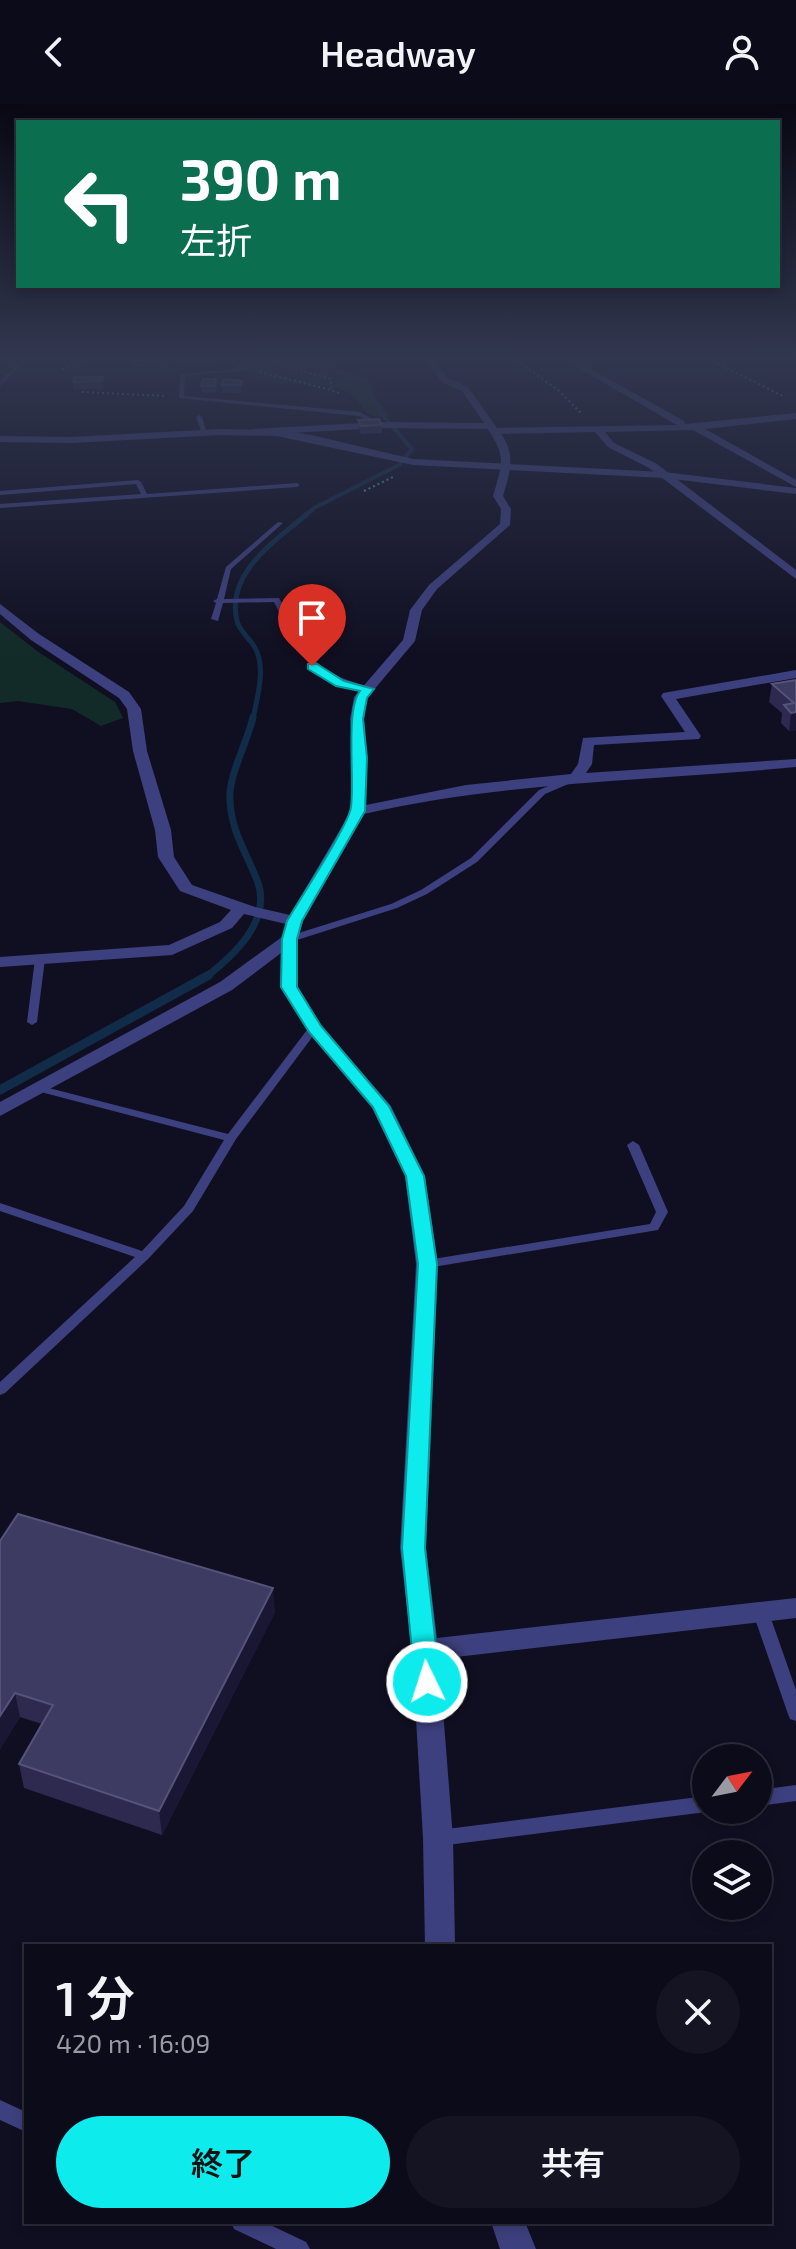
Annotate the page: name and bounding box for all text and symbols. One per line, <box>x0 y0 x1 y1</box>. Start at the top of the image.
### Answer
icon: back <box>32 30 76 74</box>
icon: person <box>720 30 764 74</box>
text: Headway <box>320 31 476 74</box>
text: 390 m <box>180 144 342 211</box>
icon: left <box>48 152 152 256</box>
text: 左折 <box>180 218 252 261</box>
pin <box>278 584 346 666</box>
icon: arrive <box>290 596 334 640</box>
position arrow <box>385 1640 469 1724</box>
north arrow <box>692 1744 772 1824</box>
map controls <box>692 1744 772 1920</box>
button: layers <box>692 1840 772 1920</box>
text: 1 分 <box>56 1968 135 2026</box>
button: close <box>656 1970 740 2054</box>
text: 420 m · 16:09 <box>56 2027 211 2058</box>
button: 終了 <box>56 2116 390 2208</box>
button: 共有 <box>406 2116 740 2208</box>

